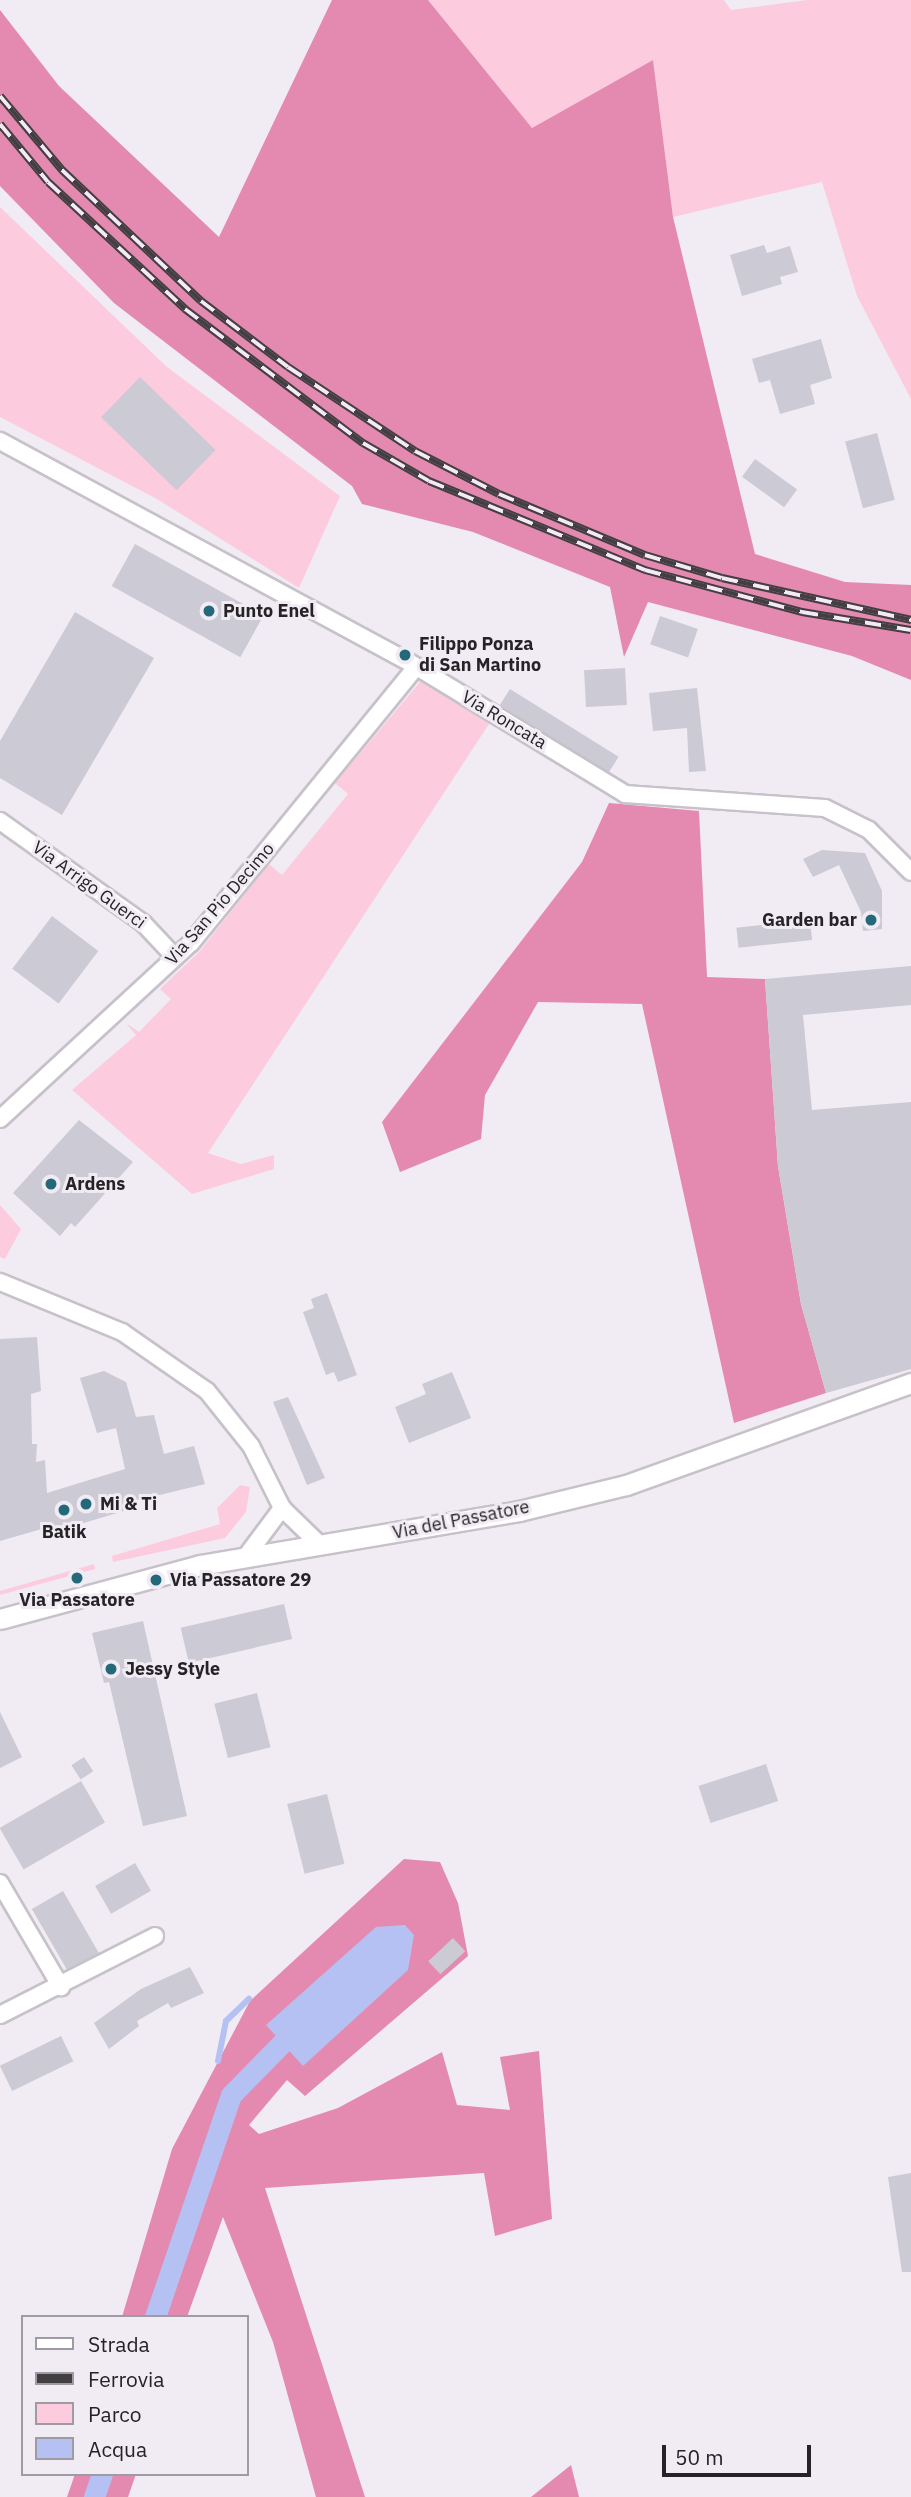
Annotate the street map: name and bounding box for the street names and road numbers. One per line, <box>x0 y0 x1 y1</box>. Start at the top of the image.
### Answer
street label: Via Roncata <box>458 686 550 754</box>
street label: Via Arrigo Guerci <box>28 837 150 933</box>
street label: Via San Pio Decimo <box>161 838 279 970</box>
street label: Via del Passatore <box>391 1496 531 1544</box>

